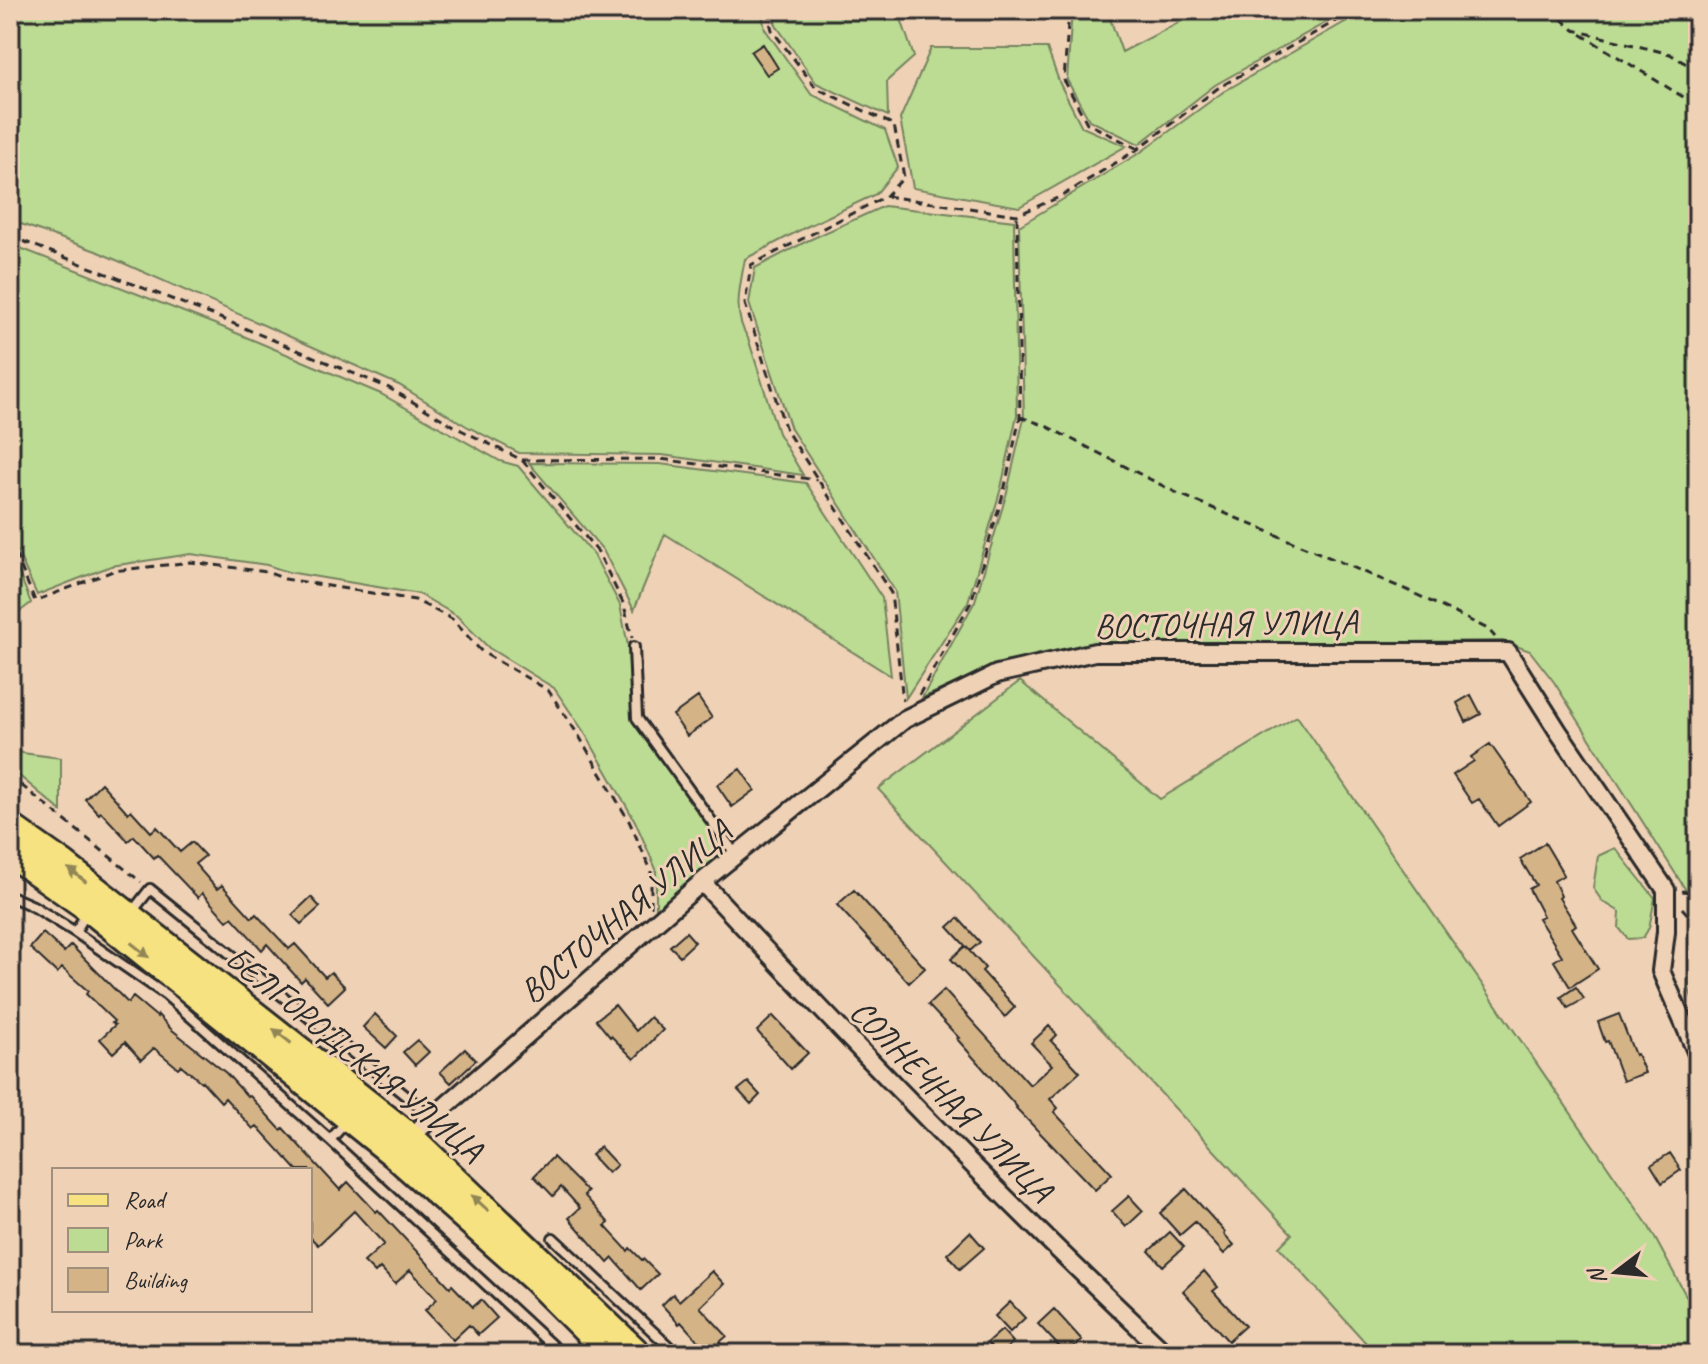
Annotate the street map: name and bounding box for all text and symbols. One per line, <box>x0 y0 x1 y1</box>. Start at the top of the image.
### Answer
street label: ВОСТОЧНАЯ УЛИЦА <box>1094 600 1360 647</box>
street label: ВОСТОЧНАЯ УЛИЦА <box>511 809 741 1012</box>
one-way arrow <box>67 868 87 884</box>
street label: БЕЛГОРОДСКАЯ УЛИЦА <box>217 936 493 1171</box>
one-way arrow <box>130 941 150 957</box>
street label: СОЛНЕЧНАЯ УЛИЦА <box>841 990 1064 1212</box>
one-way arrow <box>272 1028 292 1045</box>
legend <box>52 1168 312 1312</box>
text: Road <box>124 1185 168 1215</box>
one-way arrow <box>471 1195 490 1213</box>
text: Park <box>124 1225 164 1255</box>
north arrow <box>1576 1232 1656 1312</box>
text: N <box>1581 1264 1613 1288</box>
text: Building <box>124 1265 189 1295</box>

